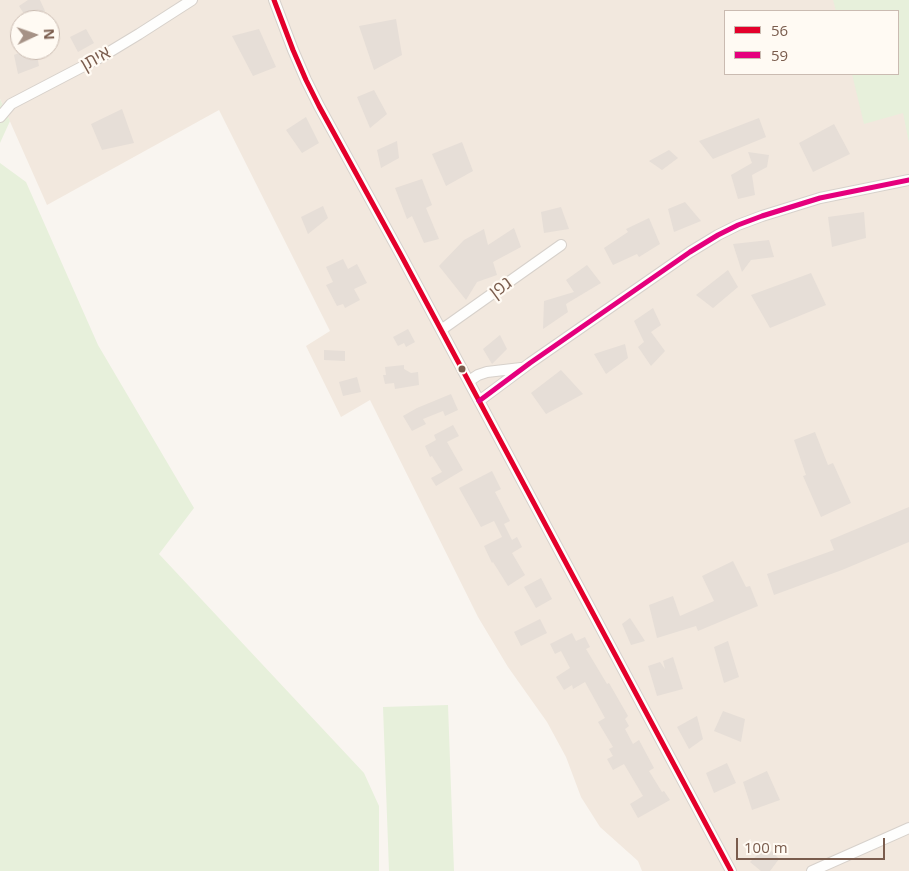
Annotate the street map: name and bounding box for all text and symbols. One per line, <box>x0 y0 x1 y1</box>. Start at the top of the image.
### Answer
north arrow <box>10 10 60 60</box>
legend <box>724 10 899 75</box>
text: 56 <box>771 20 788 40</box>
text: N <box>40 28 59 40</box>
street label: איתן <box>77 42 115 76</box>
text: 59 <box>771 45 788 65</box>
street label: גפן <box>486 273 516 303</box>
unlabelled marker <box>457 364 467 374</box>
scale bar <box>739 828 888 860</box>
text: 100 m <box>744 837 788 857</box>

